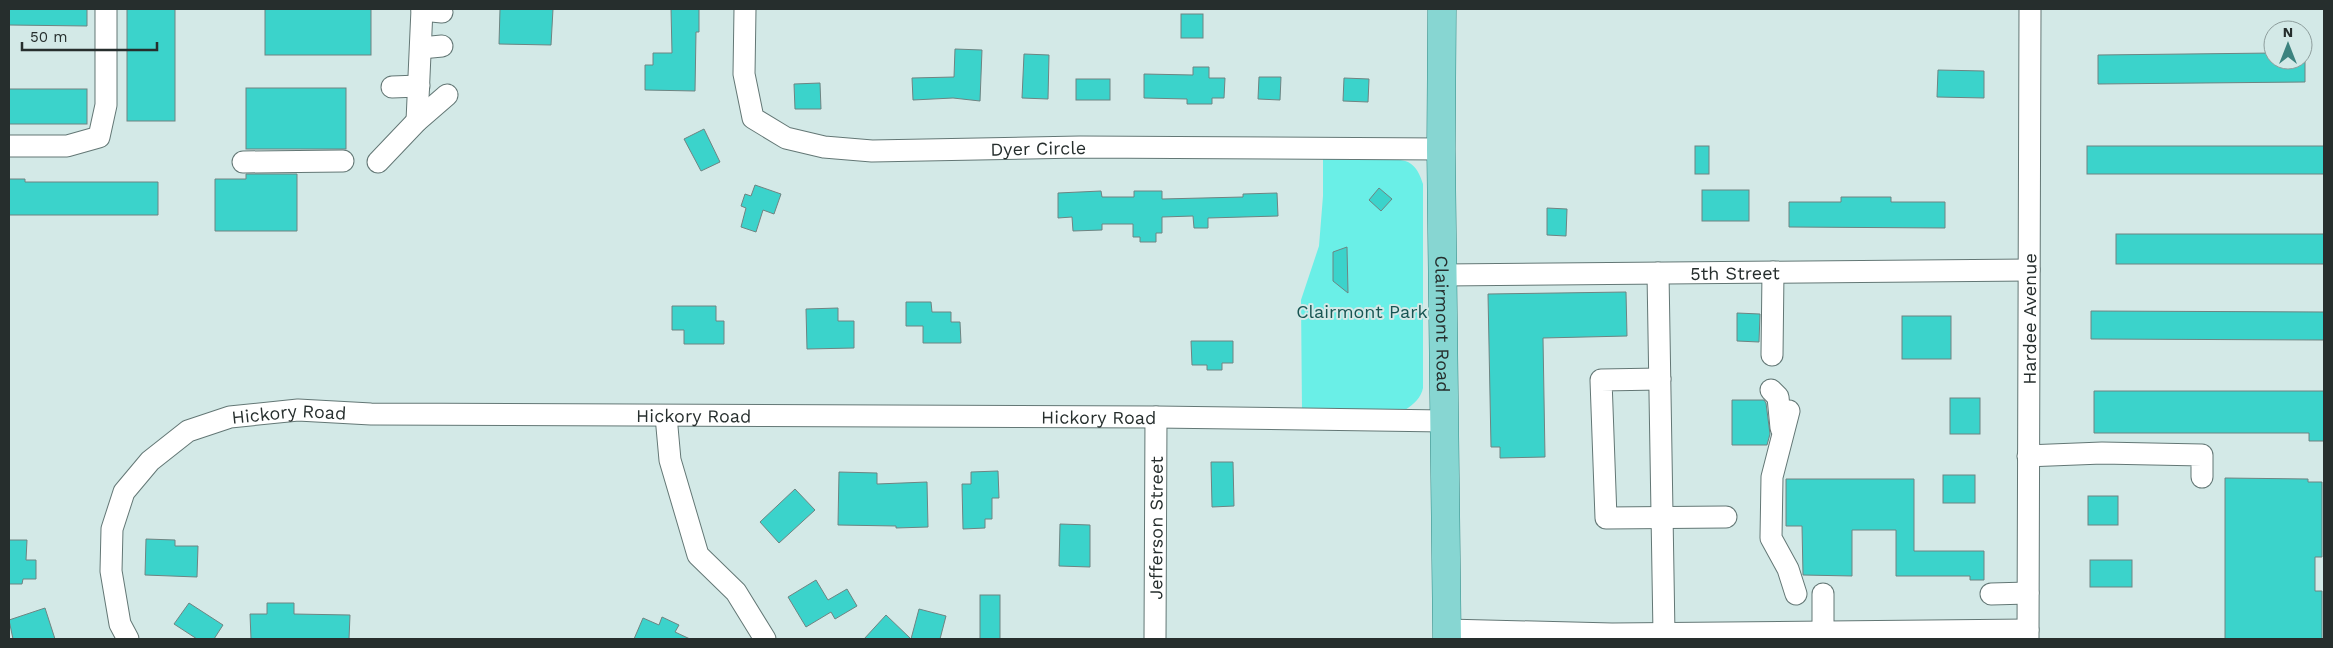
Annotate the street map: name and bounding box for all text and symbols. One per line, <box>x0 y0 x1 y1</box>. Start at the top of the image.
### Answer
scale bar <box>22 20 158 52</box>
north arrow <box>2263 20 2313 70</box>
text: N <box>2283 24 2293 40</box>
text: 50 m <box>30 28 67 46</box>
street label: Dyer Circle <box>990 136 1086 159</box>
street label: Hardee Avenue <box>2018 253 2040 385</box>
street label: Clairmont Road <box>1432 255 1454 393</box>
street label: 5th Street <box>1690 262 1780 283</box>
park label: Clairmont Park <box>1296 301 1428 322</box>
street label: Hickory Road <box>231 399 347 427</box>
street label: Hickory Road <box>636 405 751 426</box>
street label: Hickory Road <box>1041 406 1156 428</box>
street label: Jefferson Street <box>1145 456 1166 600</box>

